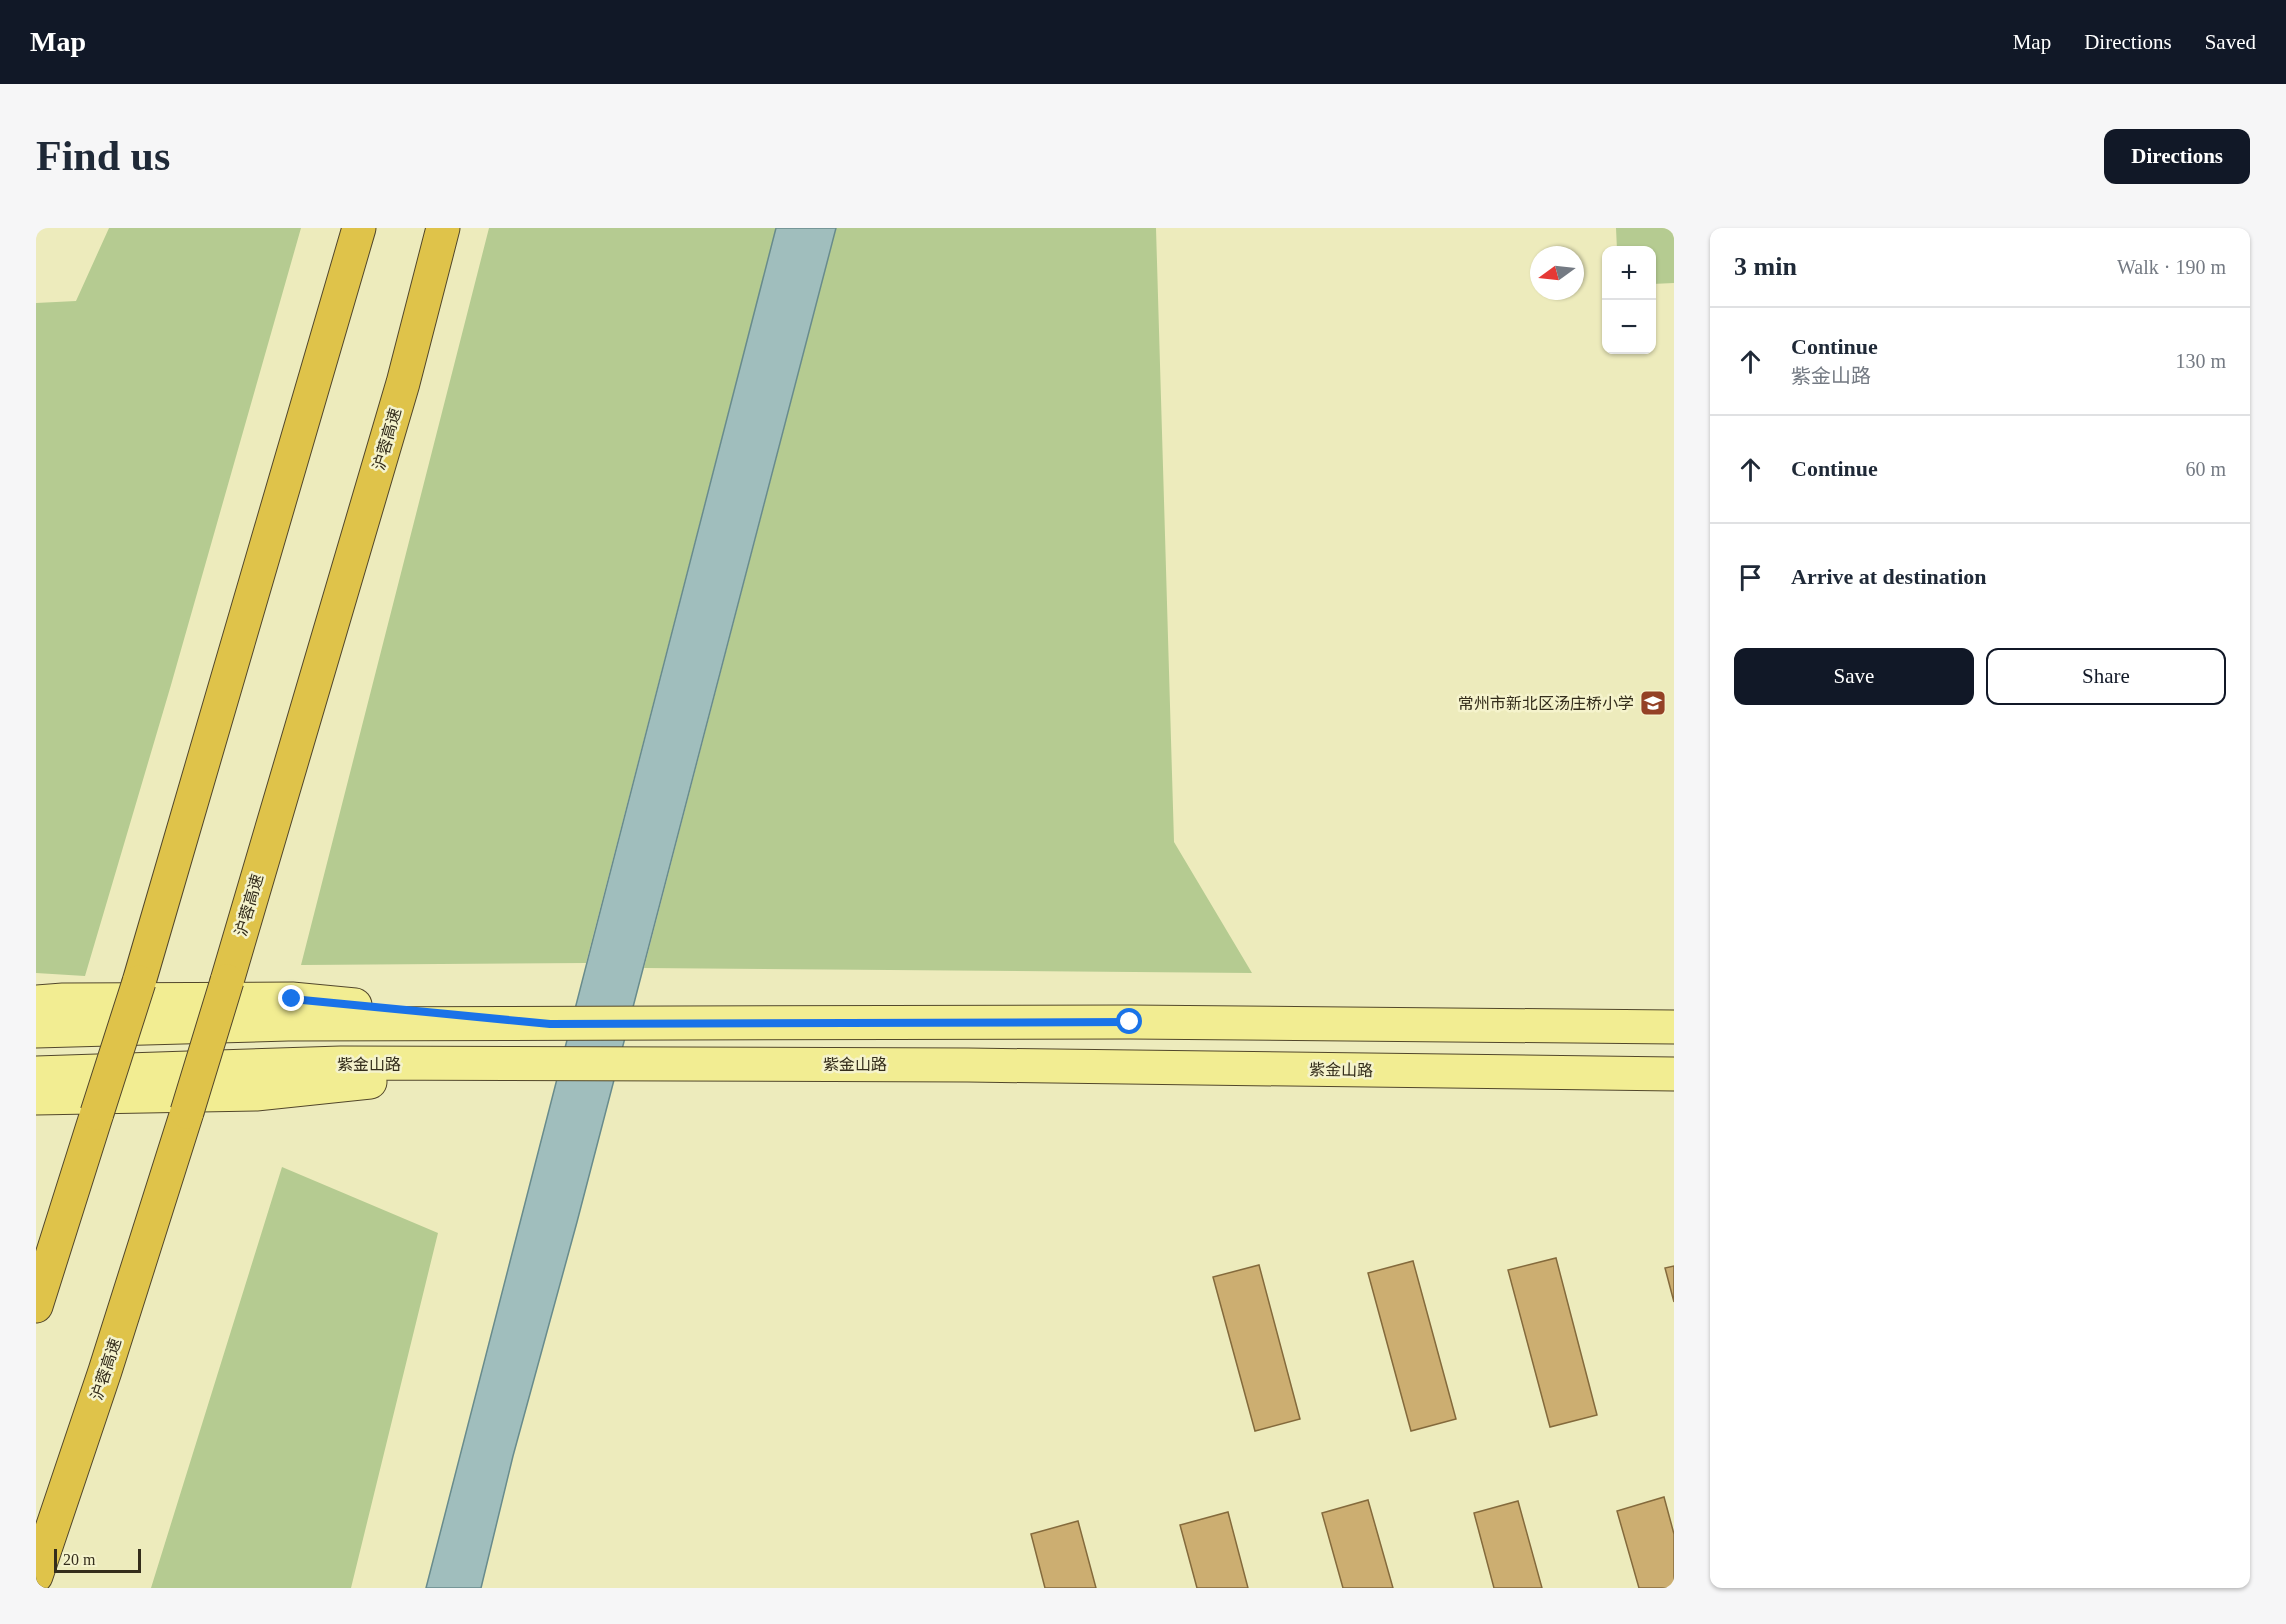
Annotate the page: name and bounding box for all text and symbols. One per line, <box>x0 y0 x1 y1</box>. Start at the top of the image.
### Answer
text: Map <box>30 26 86 57</box>
text: Map <box>2013 30 2051 54</box>
text: Directions <box>2084 30 2172 54</box>
text: Saved <box>2205 30 2256 54</box>
button: Directions <box>2104 129 2250 184</box>
text: Find us <box>36 133 170 179</box>
north arrow <box>1530 246 1584 300</box>
map controls <box>1602 246 1656 354</box>
button: + <box>1602 246 1656 300</box>
text: 3 min <box>1734 252 1797 281</box>
text: Walk · 190 m <box>2117 256 2226 278</box>
button: − <box>1602 300 1656 354</box>
text: Continue <box>1791 334 1878 359</box>
icon: ahead <box>1734 345 1767 378</box>
text: 130 m <box>2175 350 2226 372</box>
text: 紫金山路 <box>1791 365 1871 387</box>
street label: 沪蓉高速 <box>370 406 404 472</box>
icon: ahead <box>1734 453 1767 486</box>
text: Continue <box>1791 456 1878 481</box>
text: 60 m <box>2185 458 2226 480</box>
icon: arrive <box>1734 561 1767 594</box>
text: Arrive at destination <box>1791 564 1987 589</box>
button: Save <box>1734 648 1974 705</box>
button: Share <box>1986 648 2226 705</box>
school or university icon: 常州市新北区汤庄桥小学 <box>1638 688 1668 718</box>
place label: 常州市新北区汤庄桥小学 <box>1458 695 1634 712</box>
street label: 沪蓉高速 <box>232 872 266 938</box>
route end <box>278 985 304 1011</box>
route start <box>1116 1008 1142 1034</box>
street label: 紫金山路 <box>337 1056 401 1073</box>
street label: 紫金山路 <box>823 1056 887 1073</box>
street label: 紫金山路 <box>1309 1061 1373 1079</box>
street label: 沪蓉高速 <box>88 1336 124 1402</box>
scale bar <box>54 1546 141 1574</box>
text: 20 m <box>63 1551 95 1568</box>

